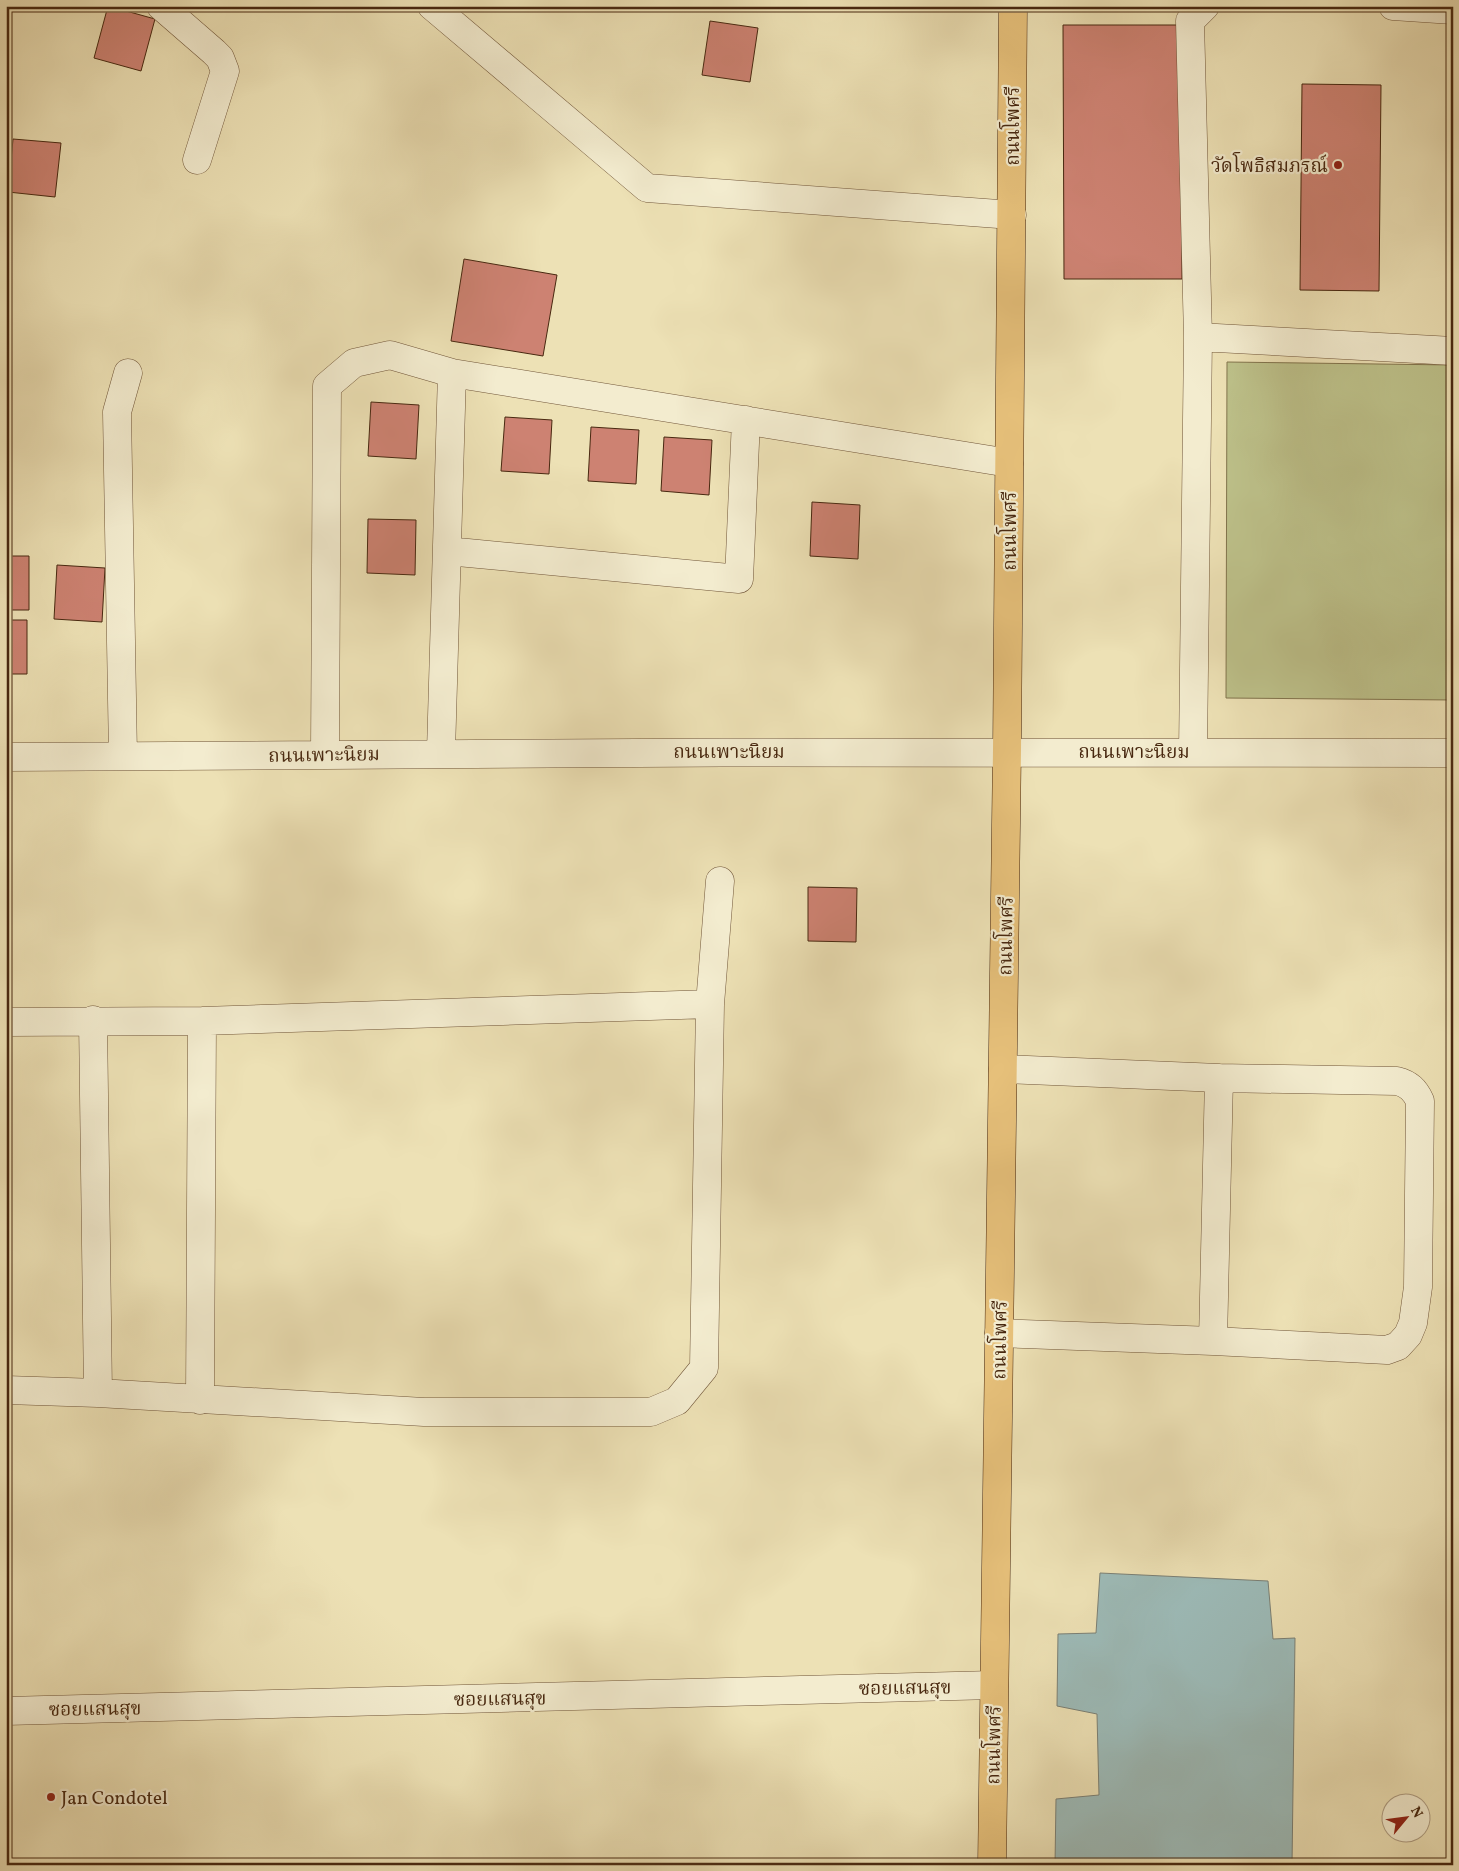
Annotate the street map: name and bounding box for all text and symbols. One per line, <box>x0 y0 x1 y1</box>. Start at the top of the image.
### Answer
street label: ถนนโพศรี <box>998 86 1027 166</box>
place label: วัดโพธิสมภรณ์ <box>1211 151 1328 180</box>
marker: วัดโพธิสมภรณ์ <box>1332 159 1344 171</box>
street label: ถนนโพศรี <box>995 491 1024 571</box>
street label: ถนนเพาะนิยม <box>673 740 785 766</box>
street label: ถนนเพาะนิยม <box>1078 740 1190 766</box>
street label: ถนนเพาะนิยม <box>268 742 380 770</box>
street label: ถนนโพศรี <box>990 896 1021 976</box>
street label: ถนนโพศรี <box>984 1300 1015 1380</box>
street label: ซอยแสนสุข <box>858 1675 952 1703</box>
street label: ซอยแสนสุข <box>453 1686 547 1714</box>
street label: ซอยแสนสุข <box>48 1696 142 1724</box>
street label: ถนนโพศรี <box>978 1705 1009 1785</box>
place label: Jan Condotel <box>61 1786 168 1812</box>
marker: Jan Condotel <box>45 1791 57 1803</box>
north arrow <box>1382 1794 1432 1844</box>
text: N <box>1405 1803 1427 1821</box>

